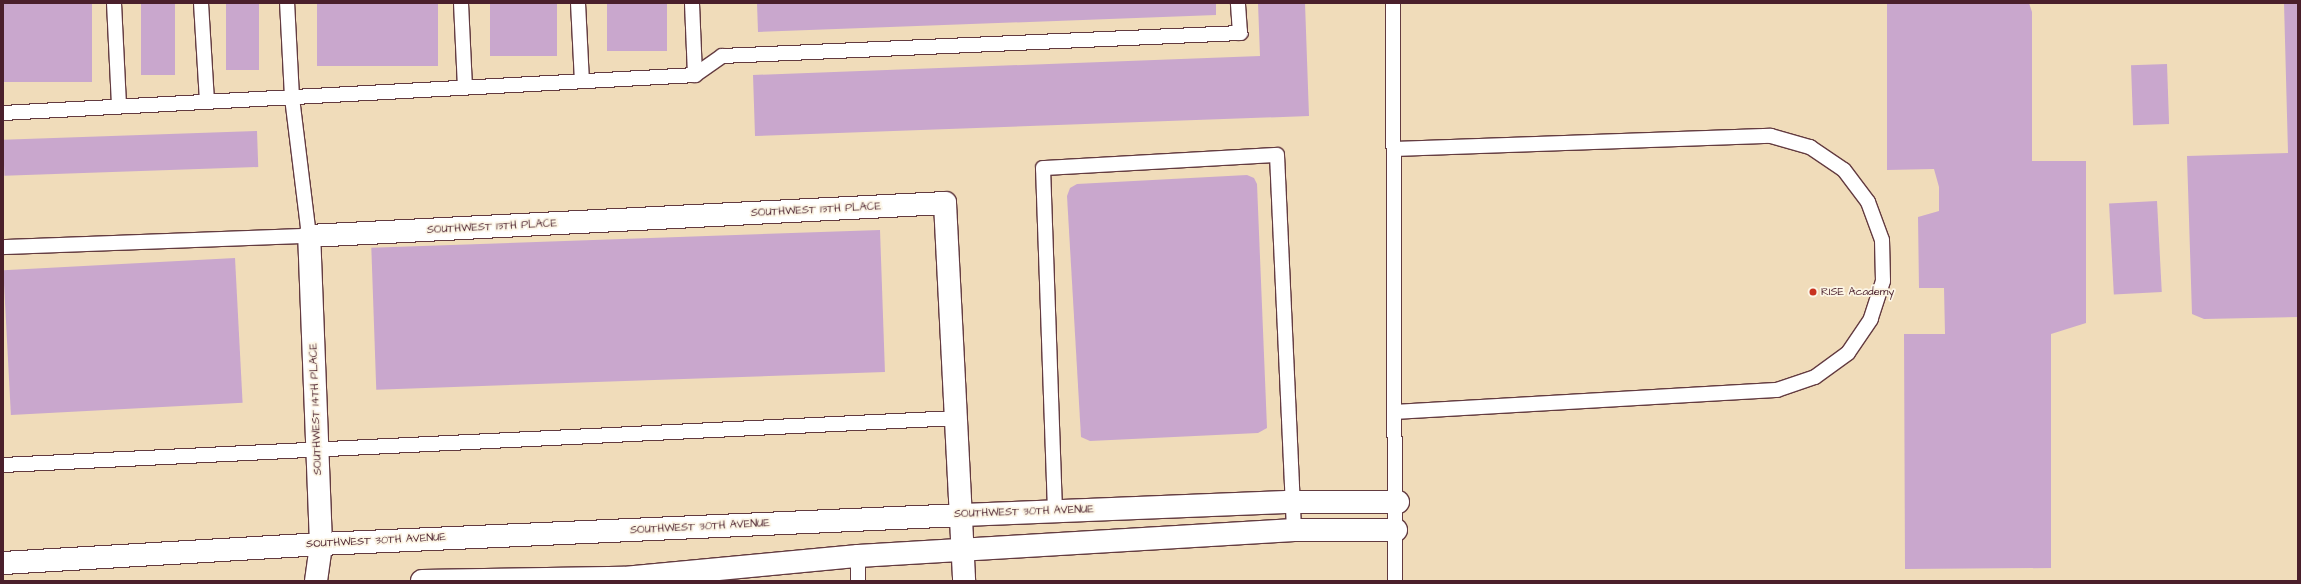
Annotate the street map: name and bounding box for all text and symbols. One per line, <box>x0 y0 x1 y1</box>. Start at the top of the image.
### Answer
street label: SOUTHWEST 13TH PLACE <box>751 200 881 220</box>
street label: SOUTHWEST 13TH PLACE <box>427 217 557 237</box>
place label: RISE Academy <box>1821 285 1894 299</box>
marker: RISE Academy <box>1808 287 1818 297</box>
street label: SOUTHWEST 14TH PLACE <box>307 343 325 475</box>
street label: SOUTHWEST 30TH AVENUE <box>954 503 1094 521</box>
street label: SOUTHWEST 30TH AVENUE <box>630 517 770 537</box>
street label: SOUTHWEST 30TH AVENUE <box>306 531 446 551</box>

